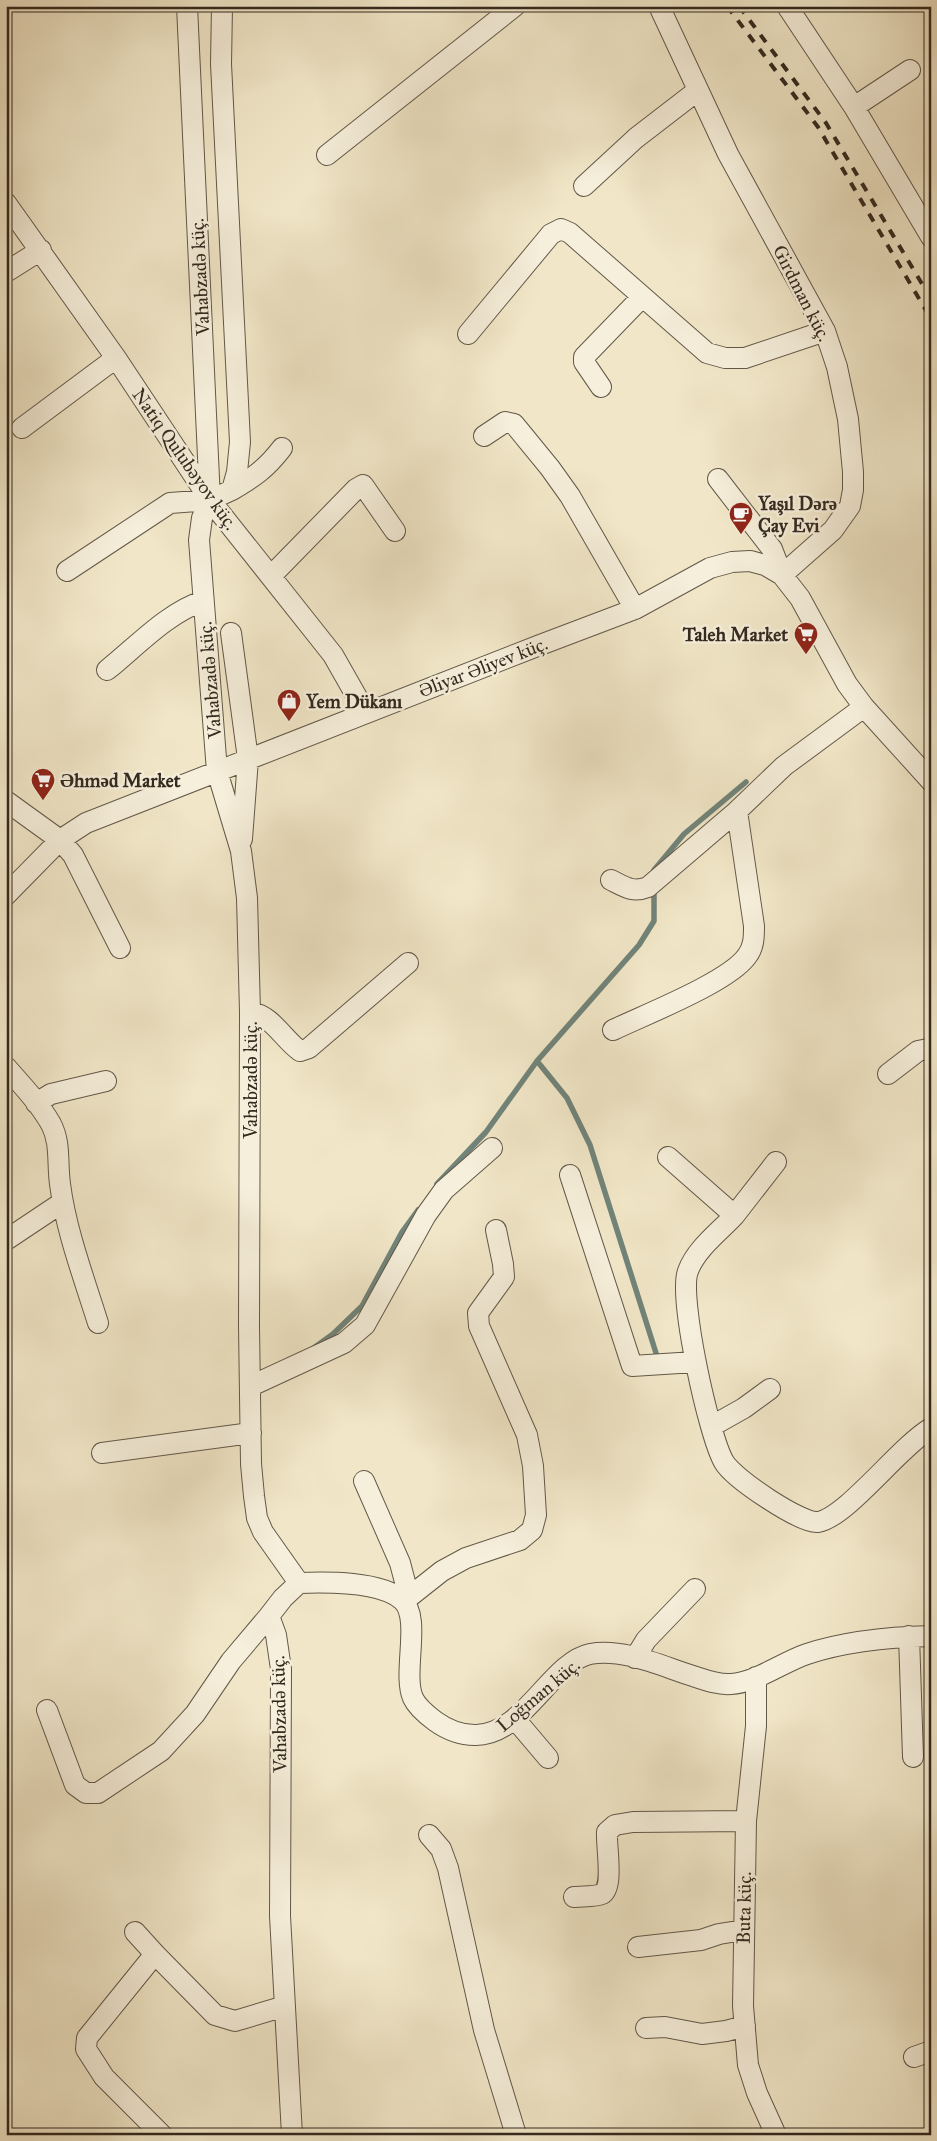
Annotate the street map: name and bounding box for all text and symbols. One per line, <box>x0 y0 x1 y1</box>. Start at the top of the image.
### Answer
street label: Vahabzadə küç. <box>185 218 215 337</box>
street label: Girdman küç. <box>768 241 836 345</box>
street label: Natiq Qulubəyov küç. <box>127 384 243 535</box>
place label: Yaşıl Dərə Çay Evi <box>757 492 837 538</box>
cafe icon: Yaşıl Dərə Çay Evi <box>728 501 754 535</box>
street label: Vahabzadə küç. <box>193 620 227 740</box>
supermarket icon: Taleh Market <box>793 621 819 655</box>
place label: Taleh Market <box>682 623 788 646</box>
street label: Əliyar Əliyev küç. <box>415 632 551 702</box>
shop icon: Yem Dükanı <box>276 688 302 722</box>
place label: Yem Dükanı <box>305 690 403 713</box>
supermarket icon: Əhməd Market <box>30 767 56 801</box>
place label: Əhməd Market <box>60 769 181 792</box>
street label: Vahabzadə küç. <box>239 1021 262 1140</box>
street label: Loğman küç. <box>492 1653 585 1737</box>
street label: Vahabzadə küç. <box>266 1655 292 1774</box>
street label: Buta küç. <box>732 1872 756 1944</box>

